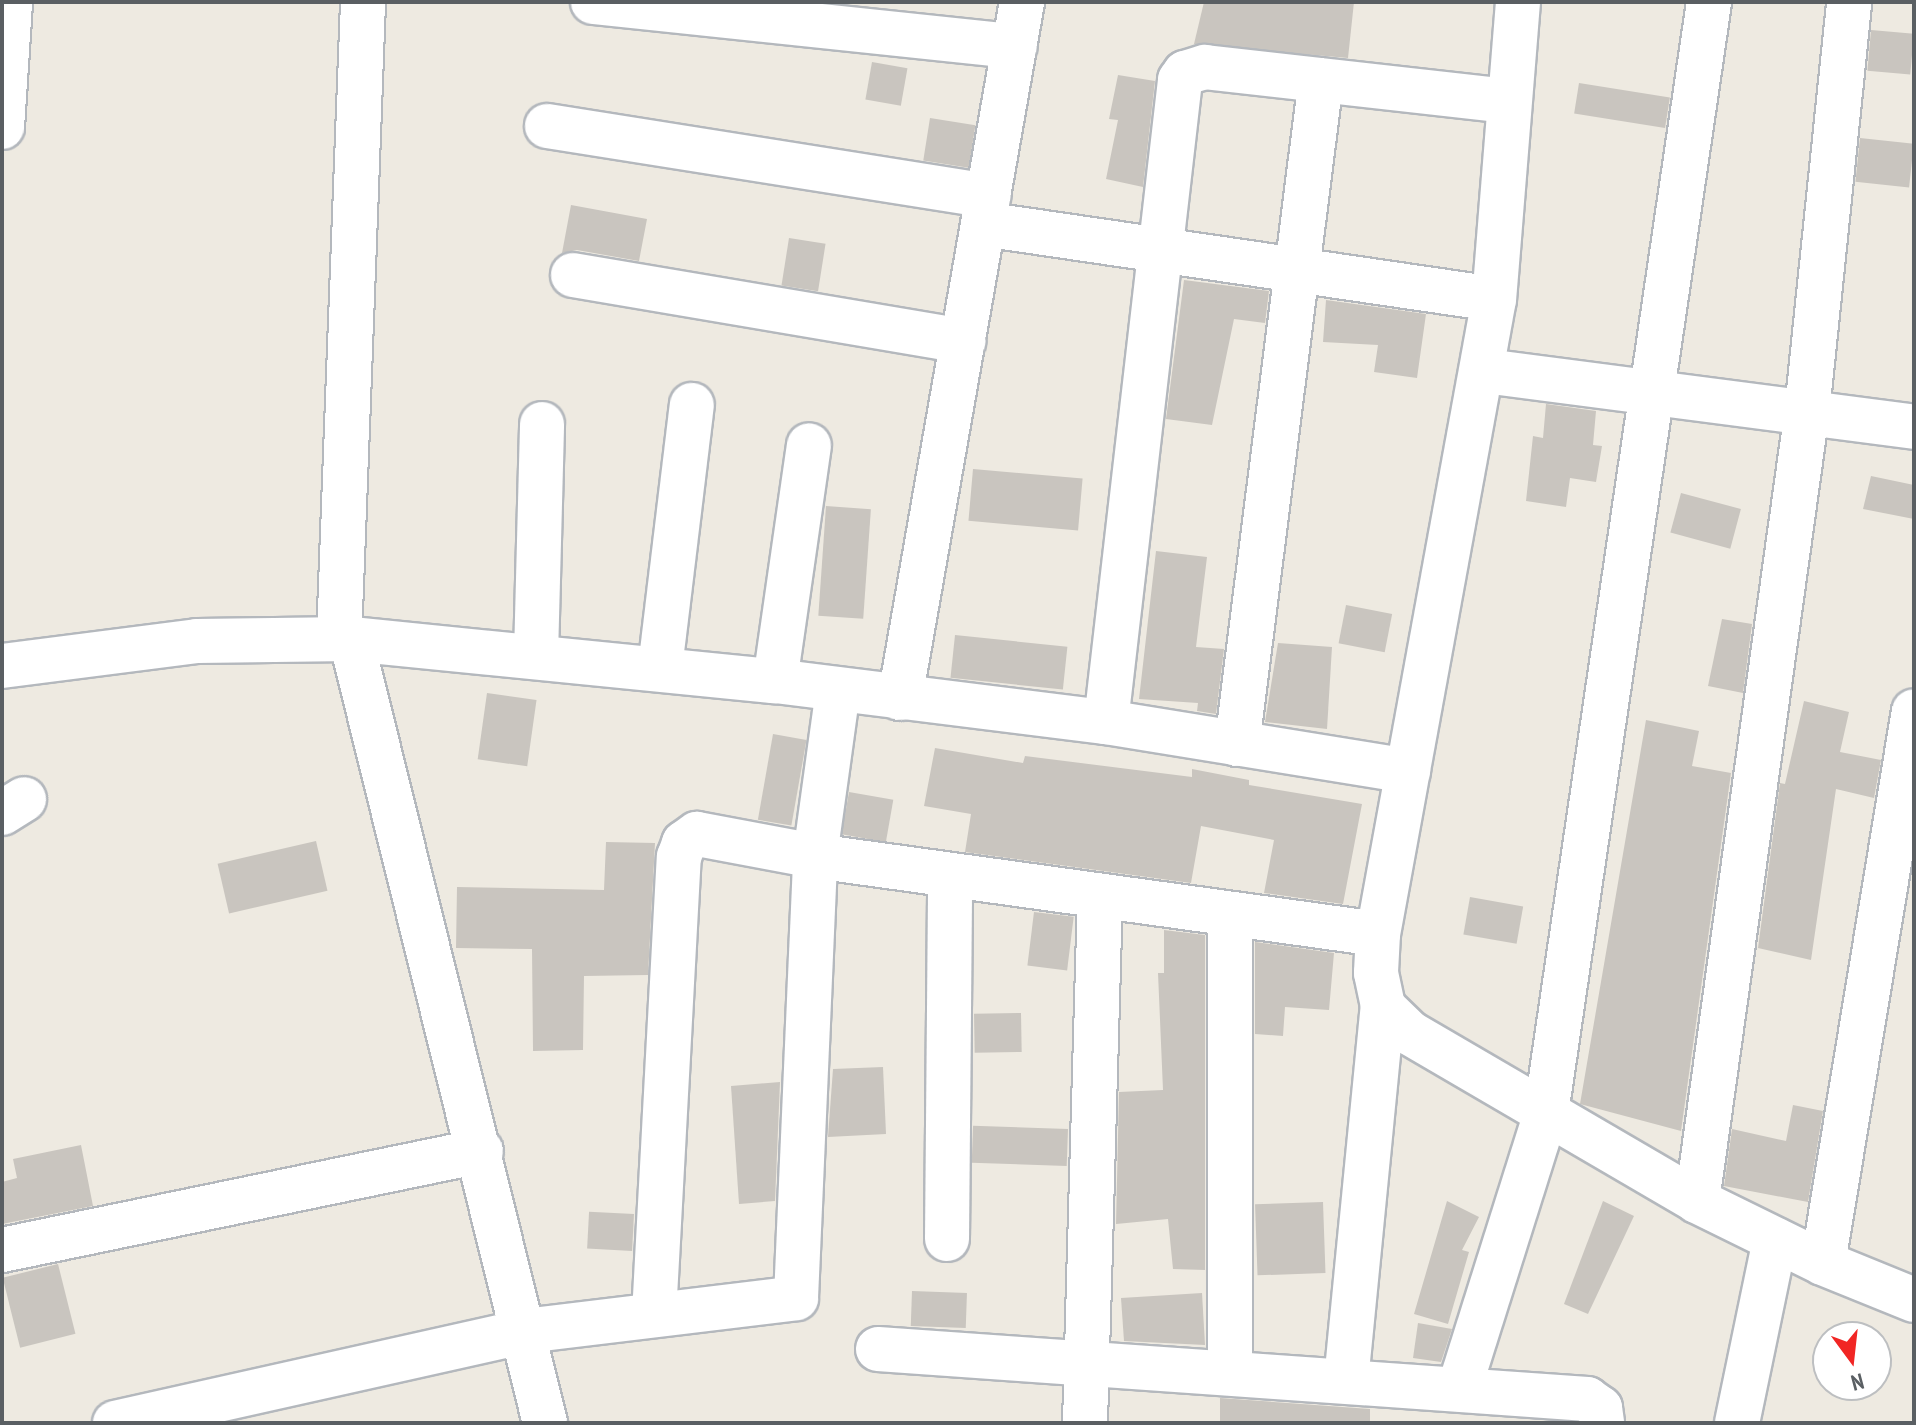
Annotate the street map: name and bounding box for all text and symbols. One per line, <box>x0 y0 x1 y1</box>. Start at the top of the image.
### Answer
north arrow <box>1812 1321 1892 1401</box>
text: N <box>1848 1367 1867 1397</box>

